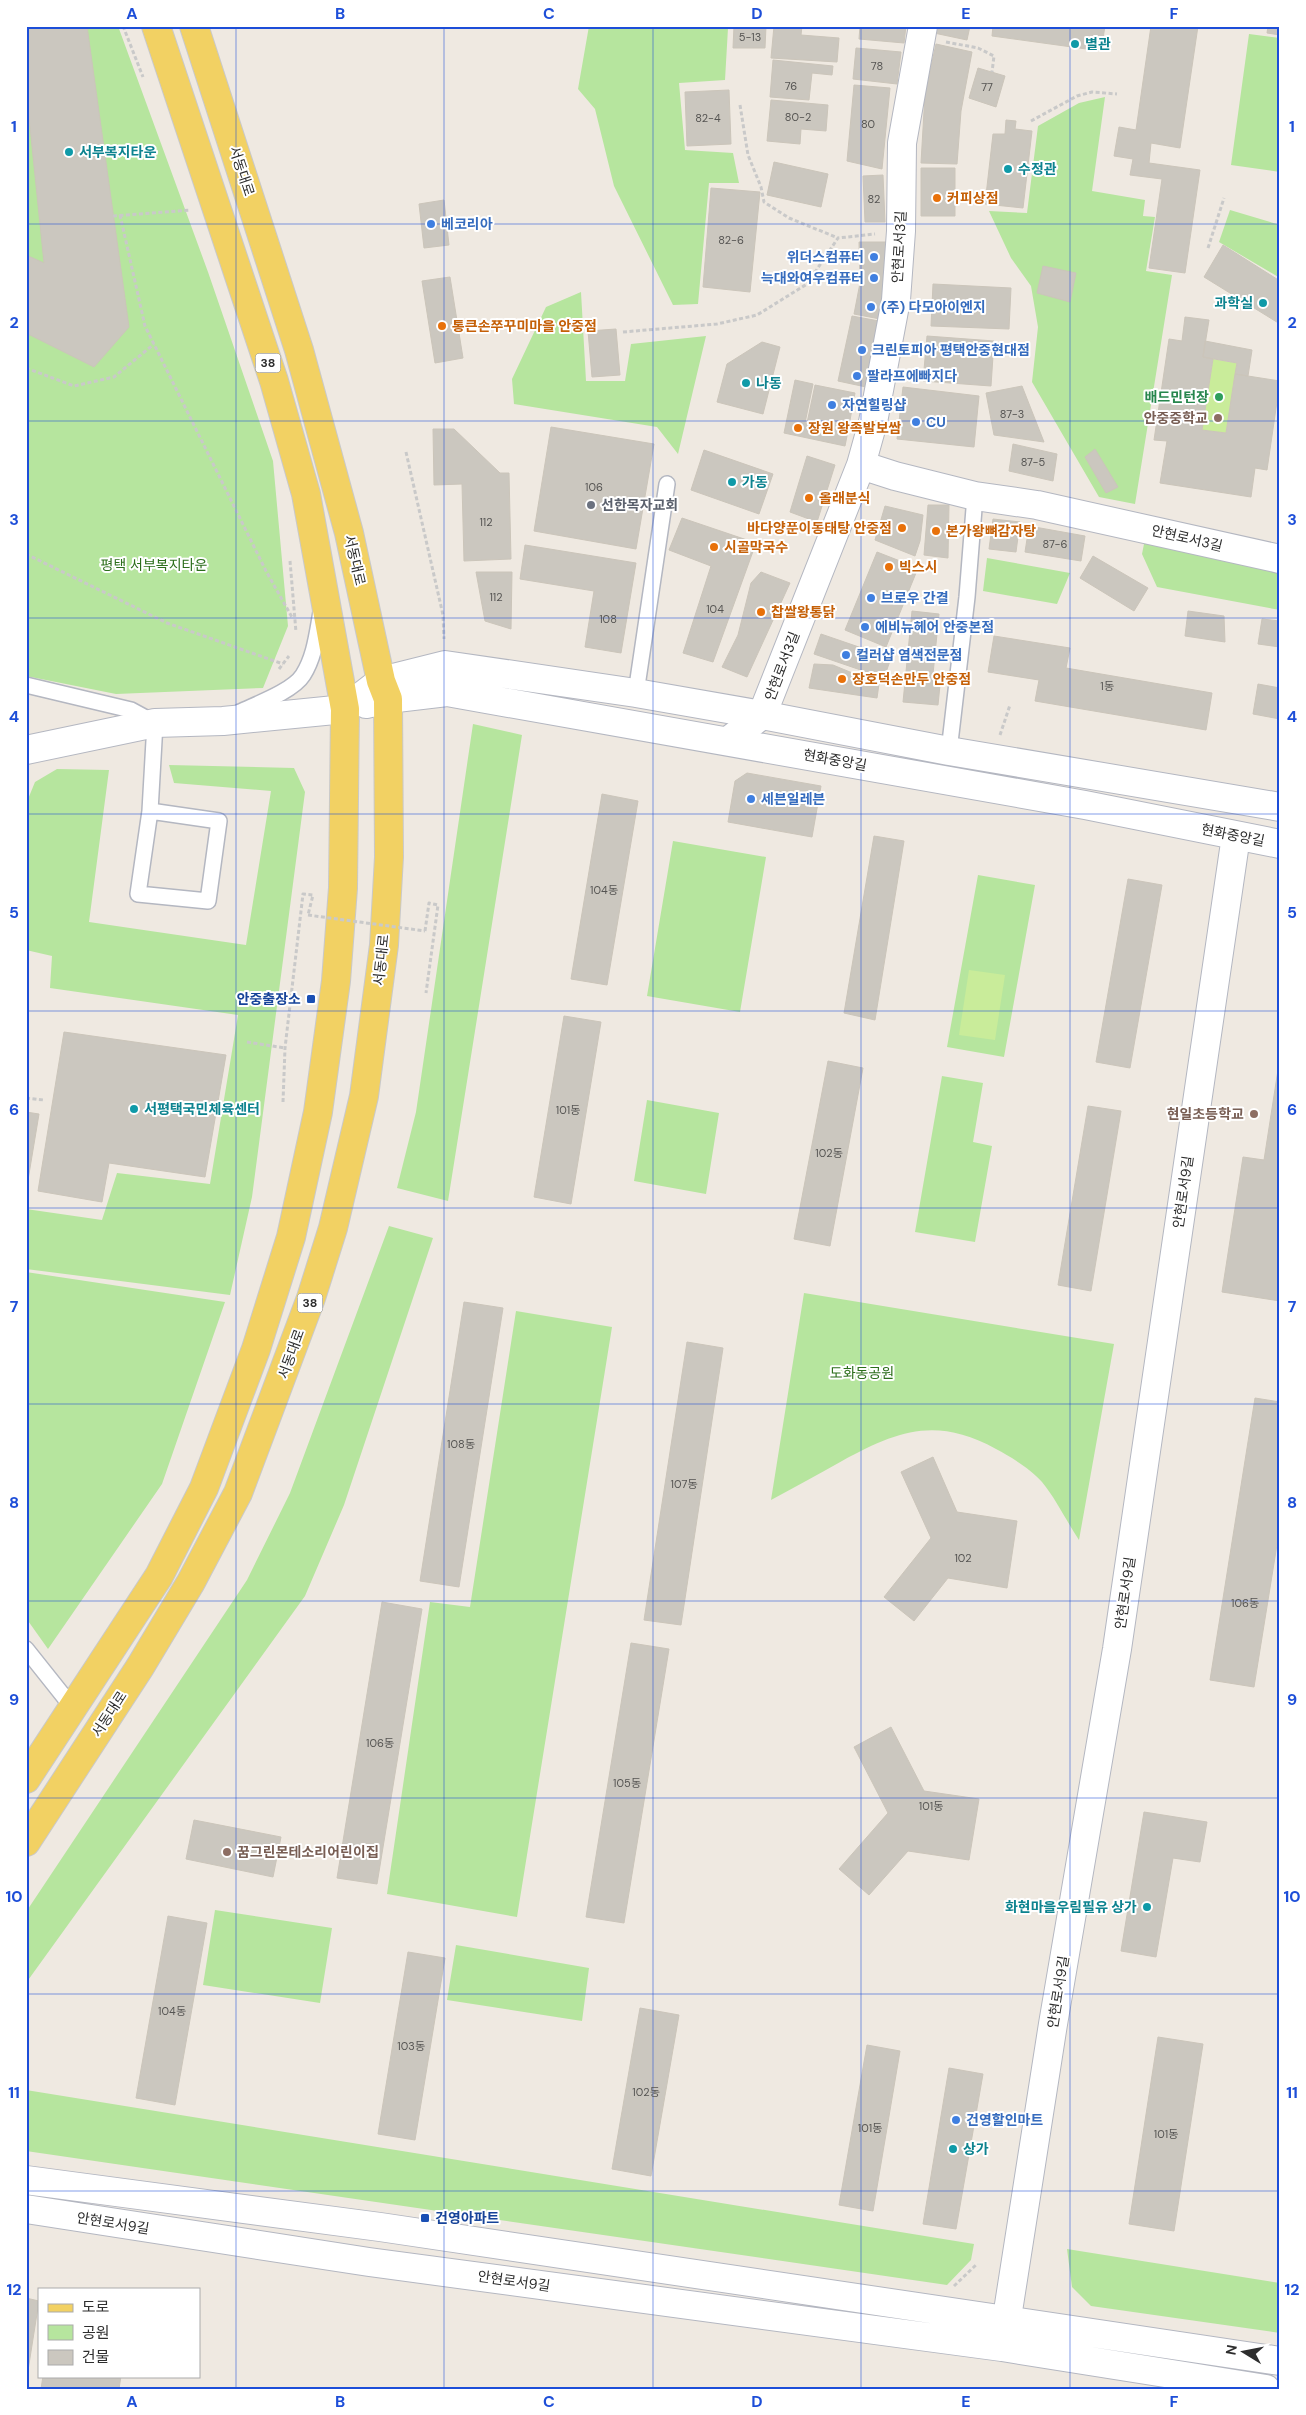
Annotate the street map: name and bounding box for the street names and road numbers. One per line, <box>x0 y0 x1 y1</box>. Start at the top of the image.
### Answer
street label: 서동대로 <box>225 144 259 198</box>
street label: 안현로서3길 <box>888 210 910 284</box>
road number: 38 <box>256 353 280 372</box>
street label: 안현로서3길 <box>1150 521 1224 555</box>
street label: 서동대로 <box>340 533 370 587</box>
street label: 안현로서3길 <box>761 629 803 703</box>
street label: 현화중앙길 <box>802 746 868 774</box>
street label: 현화중앙길 <box>1200 820 1266 850</box>
street label: 서동대로 <box>369 933 393 987</box>
street label: 안현로서9길 <box>1169 1155 1197 1229</box>
road number: 38 <box>298 1294 322 1312</box>
street label: 서동대로 <box>274 1327 308 1381</box>
street label: 안현로서9길 <box>1111 1556 1139 1630</box>
street label: 서동대로 <box>87 1687 131 1741</box>
street label: 안현로서9길 <box>1043 1954 1073 2030</box>
street label: 안현로서9길 <box>75 2208 151 2238</box>
street label: 안현로서9길 <box>477 2267 551 2295</box>

